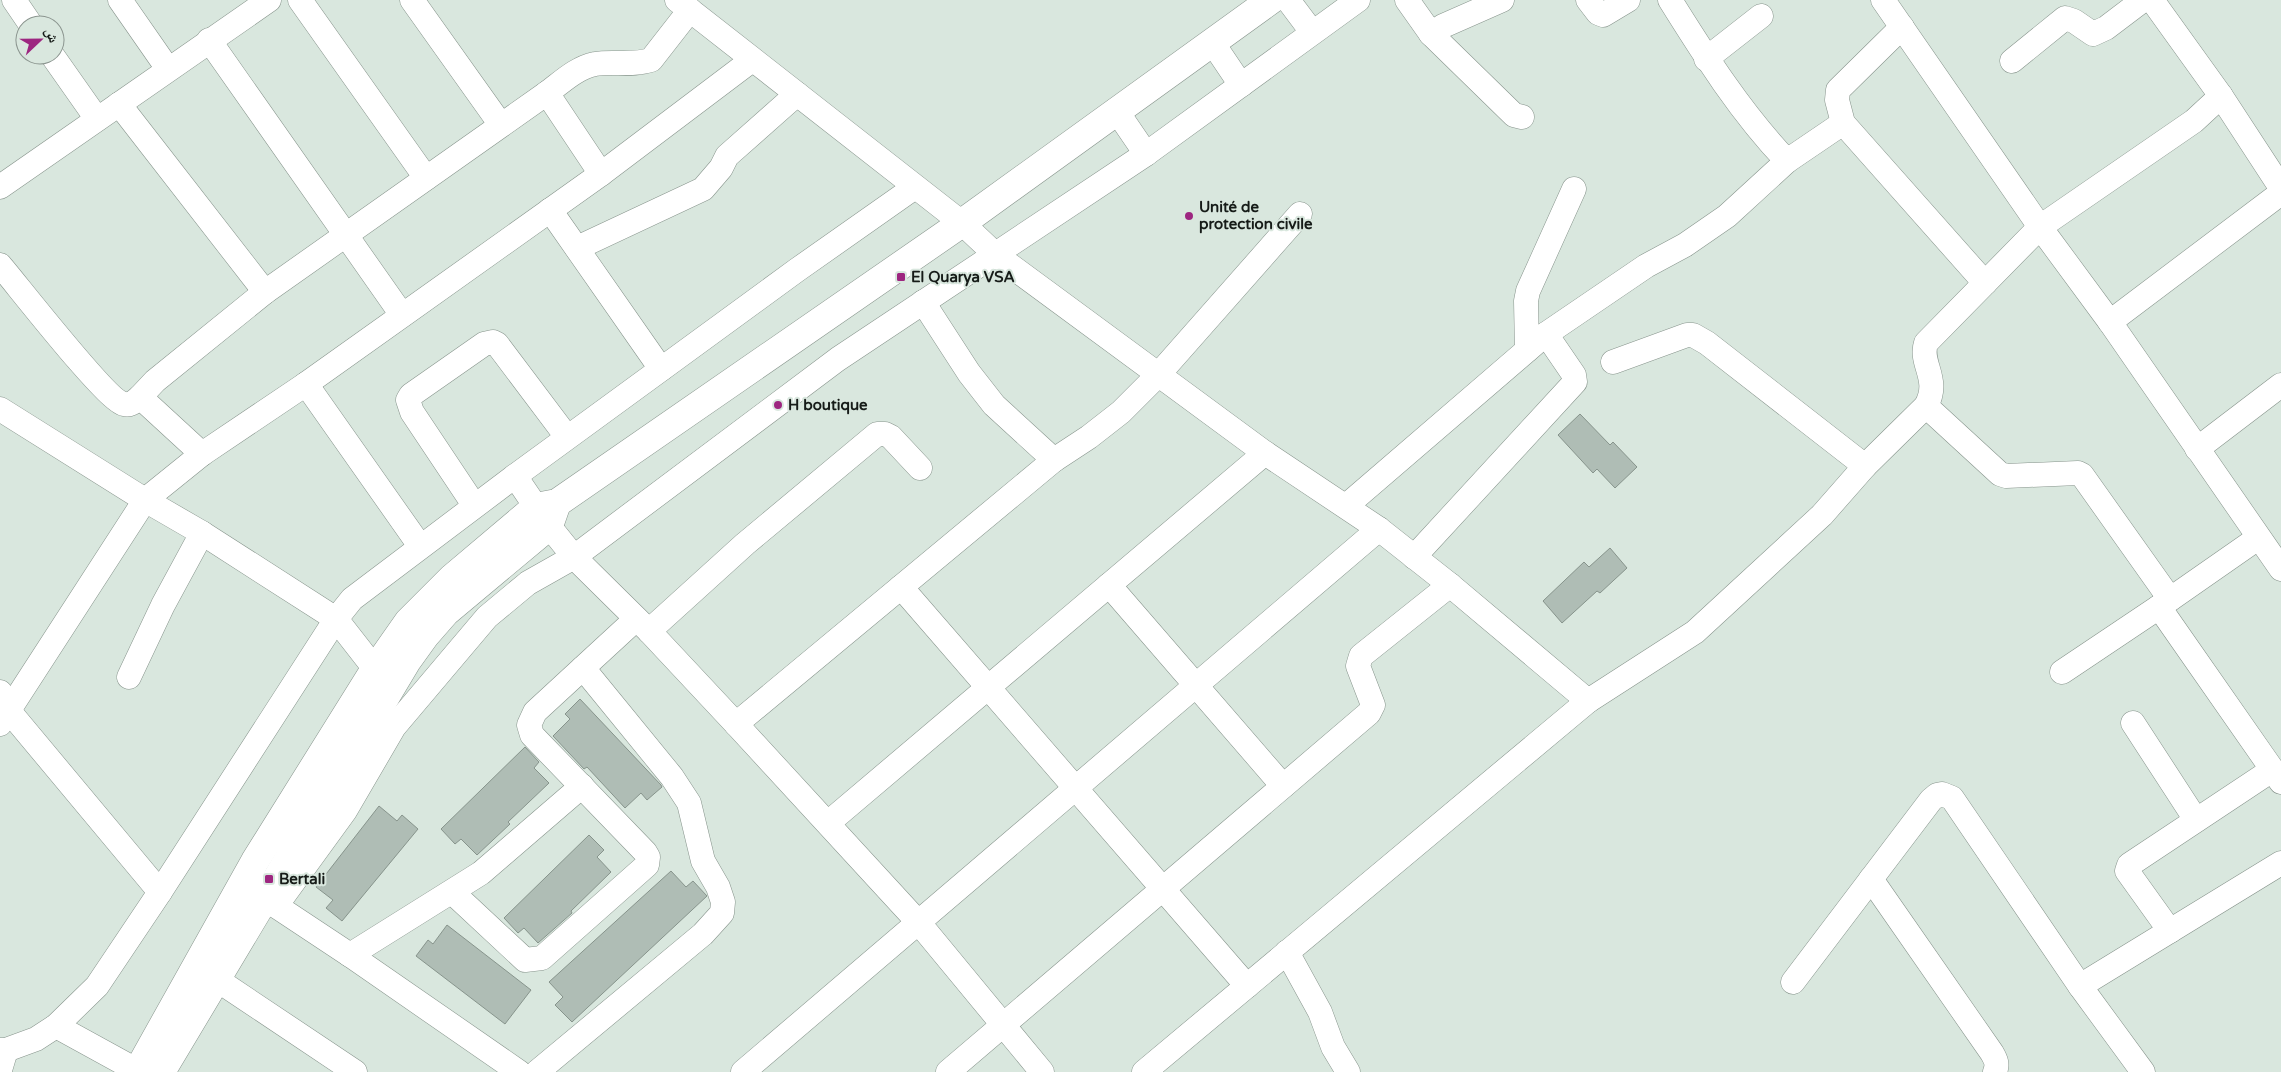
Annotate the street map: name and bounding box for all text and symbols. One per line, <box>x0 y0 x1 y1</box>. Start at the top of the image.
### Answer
north arrow <box>15 15 65 65</box>
text: ش <box>41 25 62 46</box>
place label: Unité de protection civile <box>1199 198 1313 234</box>
marker: Unité de protection civile <box>1183 210 1195 222</box>
place label: El Quarya VSA <box>911 268 1015 287</box>
marker: El Quarya VSA <box>895 271 907 283</box>
place label: H boutique <box>788 396 868 415</box>
marker: H boutique <box>772 399 784 411</box>
place label: Bertali <box>279 870 325 888</box>
marker: Bertali <box>263 873 275 885</box>

